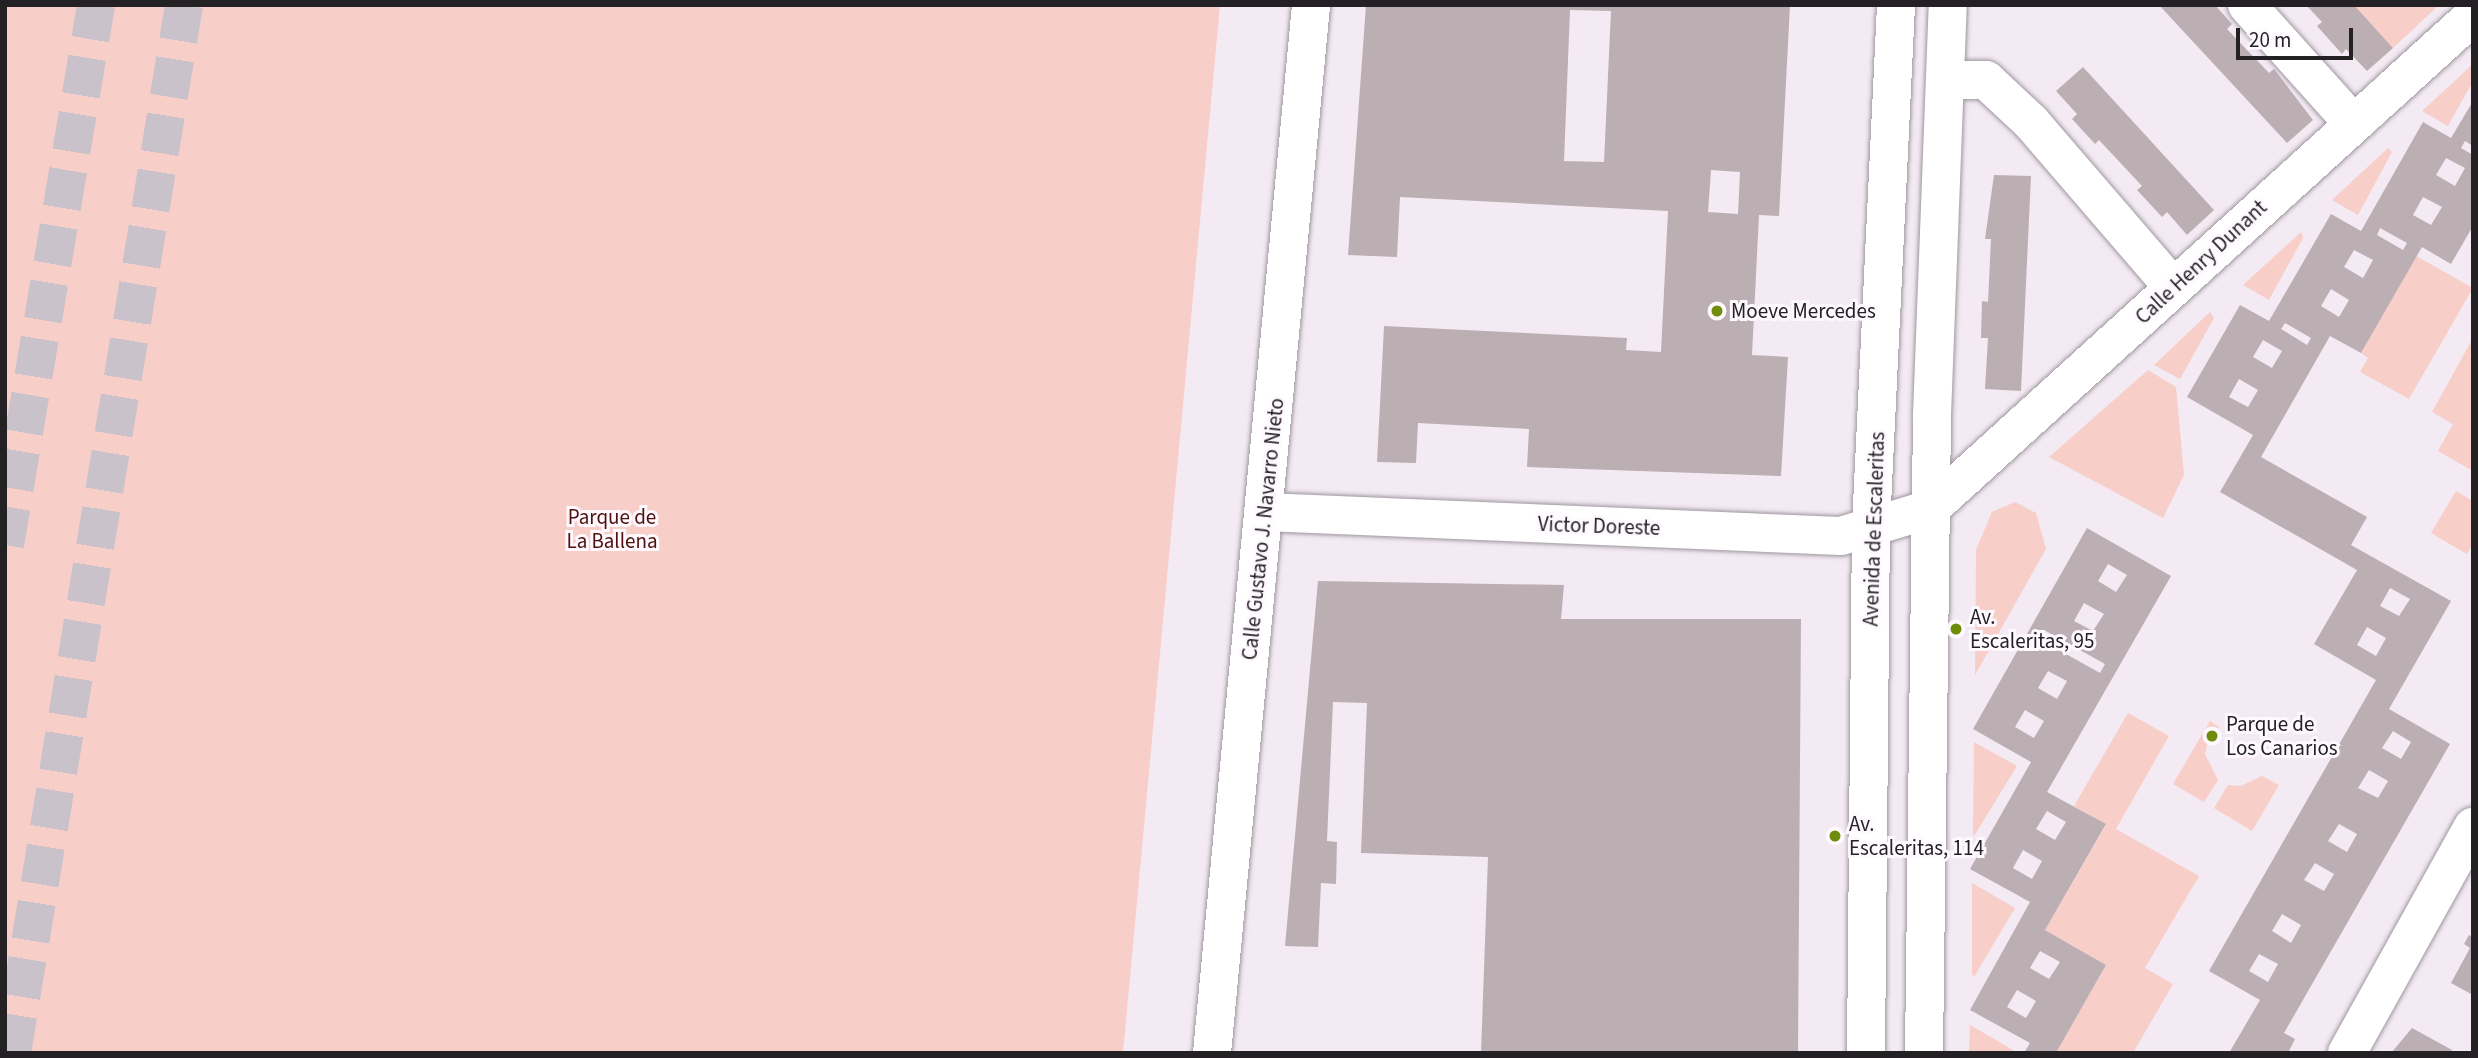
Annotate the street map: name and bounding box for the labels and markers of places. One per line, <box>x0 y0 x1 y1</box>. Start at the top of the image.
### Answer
place label: Moeve Mercedes <box>1731 298 1876 324</box>
marker: Moeve Mercedes <box>1709 303 1725 319</box>
place label: Av. Escaleritas, 95 <box>1970 604 2094 654</box>
marker: Av. Escaleritas, 95 <box>1948 621 1964 637</box>
place label: Parque de Los Canarios <box>2226 711 2338 761</box>
marker: Parque de Los Canarios <box>2204 728 2220 744</box>
place label: Av. Escaleritas, 114 <box>1849 811 1984 861</box>
marker: Av. Escaleritas, 114 <box>1827 828 1843 844</box>

